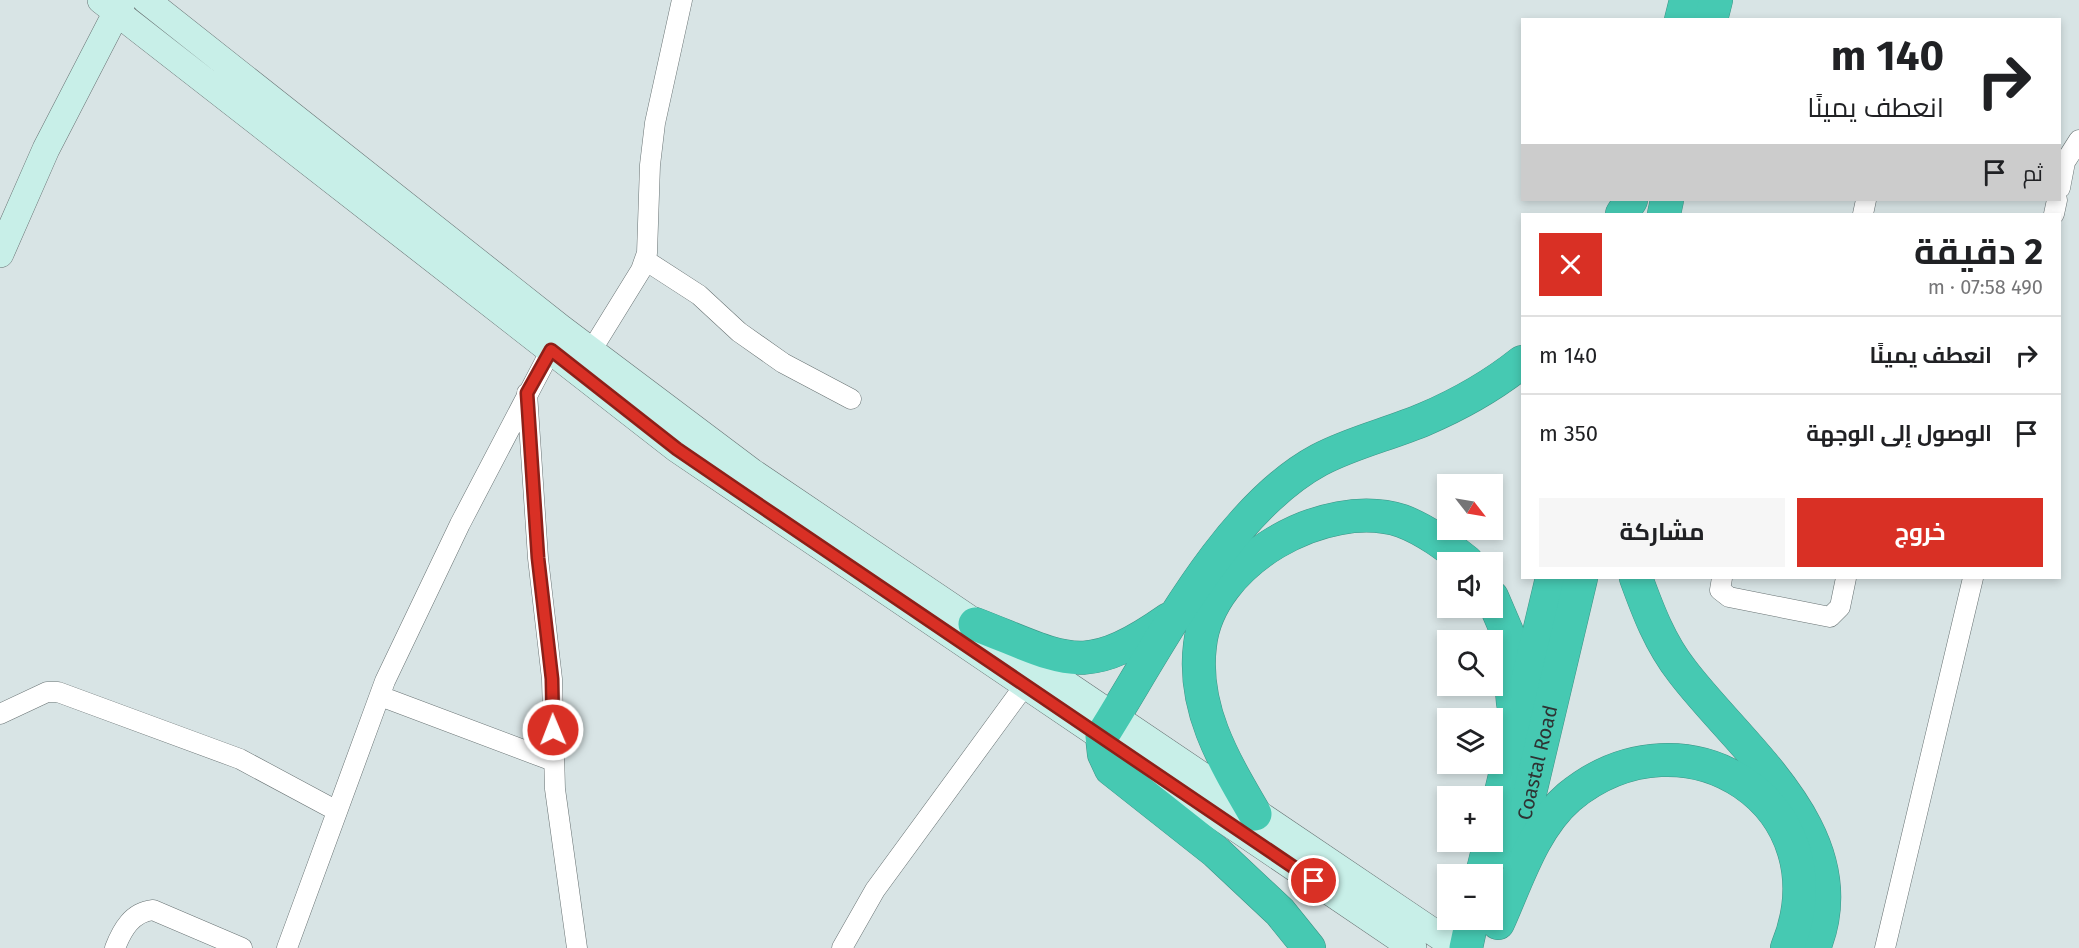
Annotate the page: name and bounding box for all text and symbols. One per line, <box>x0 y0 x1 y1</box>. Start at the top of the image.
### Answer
text: 140 m <box>1831 31 1944 81</box>
icon: right <box>1965 42 2043 120</box>
text: انعطف يمينًا <box>1807 92 1944 124</box>
icon: arrive <box>1978 156 2011 189</box>
text: ثم <box>2023 160 2043 187</box>
text: 2 دقيقة <box>1914 230 2043 274</box>
button: close <box>1539 233 1602 296</box>
text: 490 m · 07:58 <box>1928 275 2043 299</box>
icon: right <box>2010 339 2043 372</box>
text: 140 m <box>1539 342 1597 369</box>
text: انعطف يمينًا <box>1870 342 1992 369</box>
icon: arrive <box>2010 417 2043 450</box>
text: 350 m <box>1539 420 1598 447</box>
text: الوصول إلى الوجهة <box>1806 420 1992 447</box>
north arrow <box>1437 474 1503 540</box>
map controls <box>1437 474 1503 930</box>
button: مشاركة <box>1539 498 1785 567</box>
button: خروج <box>1797 498 2043 567</box>
button: sound <box>1437 552 1503 618</box>
button: search <box>1437 630 1503 696</box>
position arrow <box>521 698 585 762</box>
street label: Coastal Road <box>1512 703 1562 823</box>
button: layers <box>1437 708 1503 774</box>
button: + <box>1437 786 1503 852</box>
pin <box>1288 855 1339 906</box>
icon: arrive <box>1297 864 1330 897</box>
button: − <box>1437 864 1503 930</box>

